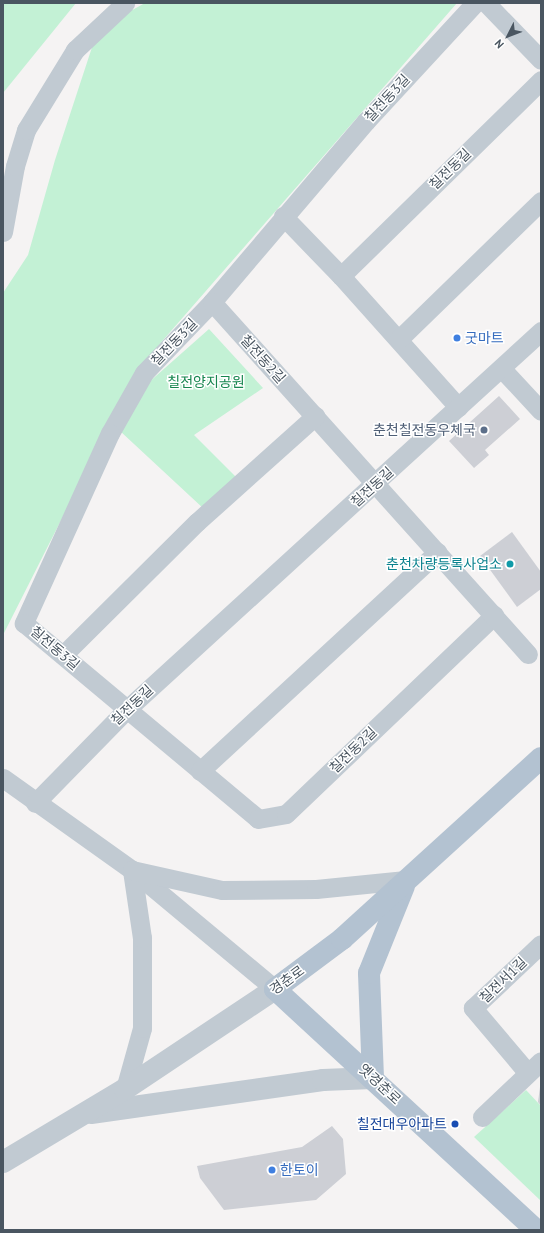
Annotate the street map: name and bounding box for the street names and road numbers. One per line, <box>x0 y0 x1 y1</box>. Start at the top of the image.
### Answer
street label: 칠전동3길 <box>361 71 413 125</box>
street label: 칠전동길 <box>426 145 474 193</box>
street label: 칠전동3길 <box>147 315 201 369</box>
street label: 칠전동2길 <box>237 331 289 387</box>
street label: 칠전동길 <box>347 464 397 510</box>
street label: 칠전동3길 <box>27 623 83 673</box>
street label: 칠전동길 <box>107 681 157 729</box>
street label: 칠전동2길 <box>326 723 380 777</box>
street label: 칠전서1길 <box>476 953 530 1007</box>
street label: 경춘로 <box>266 962 308 998</box>
street label: 옛경춘로 <box>355 1060 405 1108</box>

